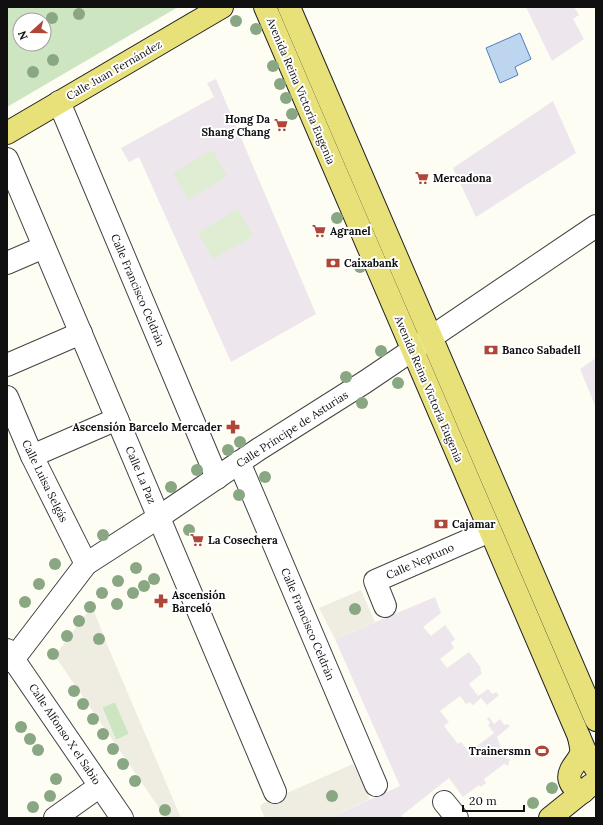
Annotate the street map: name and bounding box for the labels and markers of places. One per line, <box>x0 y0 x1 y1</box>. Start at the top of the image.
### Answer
place label: Hong Da Shang Chang <box>202 112 271 139</box>
supermarket icon: Hong Da Shang Chang <box>273 117 289 133</box>
supermarket icon: Mercadona <box>414 170 430 186</box>
place label: Mercadona <box>433 171 492 185</box>
supermarket icon: Agranel <box>311 223 327 239</box>
place label: Agranel <box>330 224 371 238</box>
bank icon: Caixabank <box>325 255 341 271</box>
place label: Caixabank <box>344 256 399 270</box>
bank icon: Banco Sabadell <box>483 342 499 358</box>
place label: Banco Sabadell <box>502 343 581 357</box>
pharmacy icon: Ascensión Barcelo Mercader <box>225 419 241 435</box>
place label: Ascensión Barcelo Mercader <box>73 420 223 434</box>
bank icon: Cajamar <box>433 516 449 532</box>
place label: Cajamar <box>452 517 496 531</box>
supermarket icon: La Cosechera <box>189 532 205 548</box>
place label: La Cosechera <box>208 533 278 547</box>
place label: Ascensión Barceló <box>172 588 225 615</box>
pharmacy icon: Ascensión Barceló <box>153 593 169 609</box>
sports icon: Trainersmn <box>534 743 550 759</box>
place label: Trainersmn <box>469 744 531 758</box>

